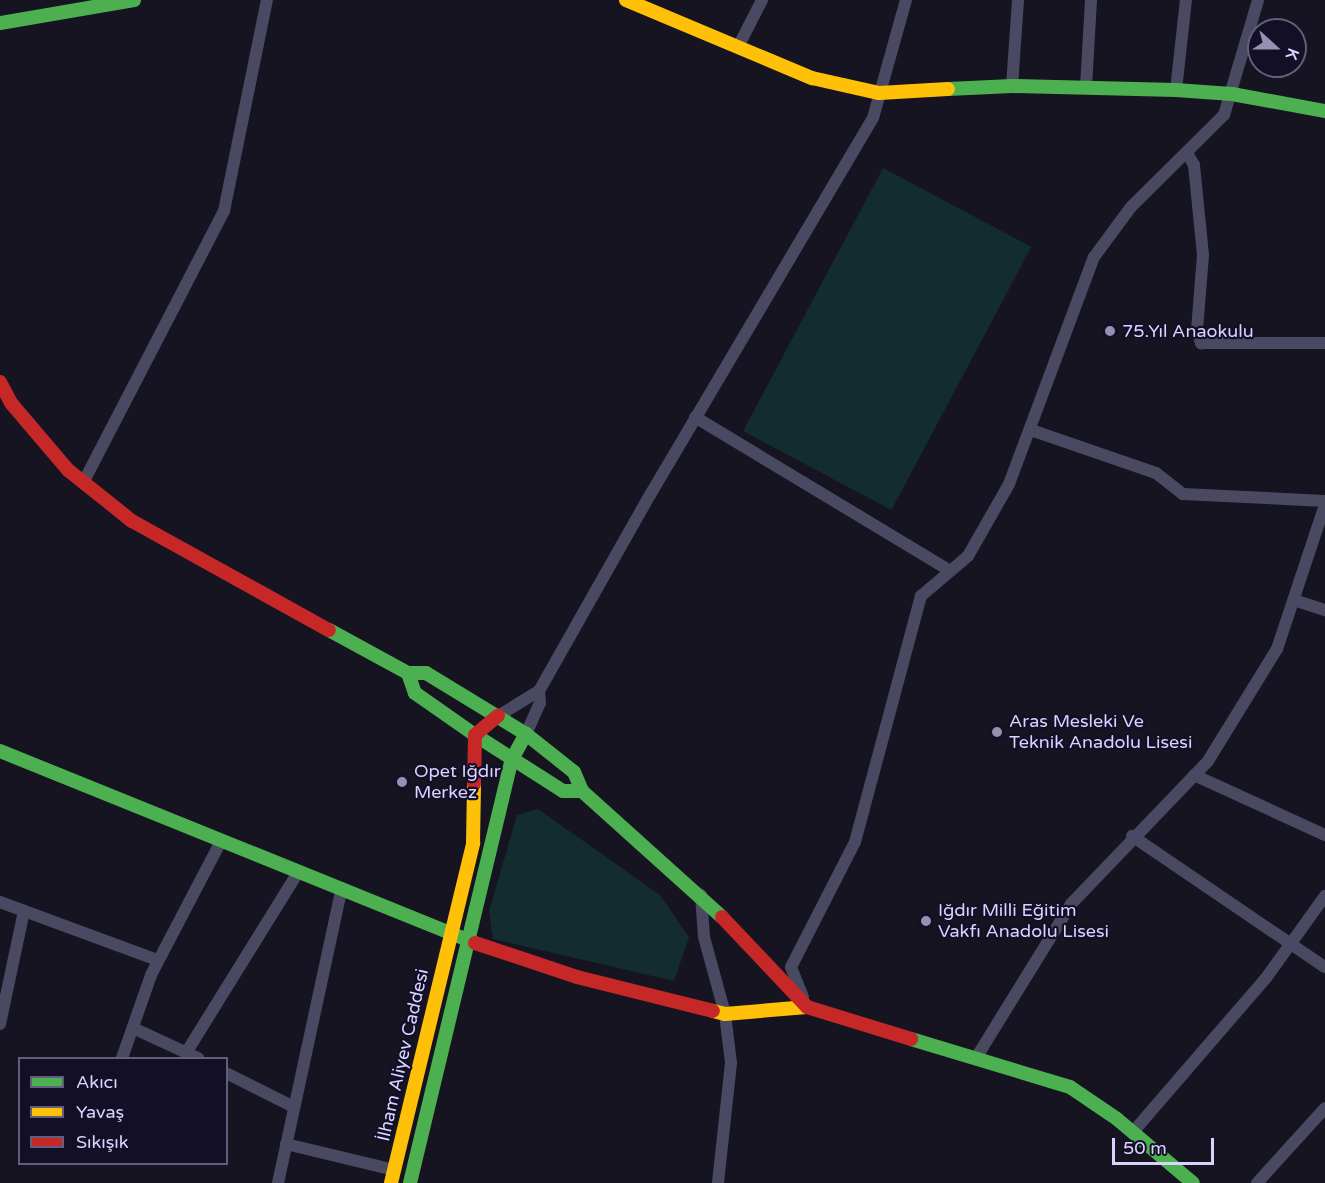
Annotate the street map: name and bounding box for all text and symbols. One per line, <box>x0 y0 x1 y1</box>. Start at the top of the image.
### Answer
north arrow <box>1247 18 1307 78</box>
text: K <box>1281 45 1303 62</box>
place label: 75.Yıl Anaokulu <box>1122 320 1254 342</box>
marker: 75.Yıl Anaokulu <box>1103 324 1117 338</box>
place label: Aras Mesleki Ve Teknik Anadolu Lisesi <box>1009 711 1192 754</box>
marker: Aras Mesleki Ve Teknik Anadolu Lisesi <box>990 725 1004 739</box>
place label: Opet Iğdır Merkez <box>414 761 501 804</box>
marker: Opet Iğdır Merkez <box>395 775 409 789</box>
place label: Iğdır Milli Eğitim Vakfı Anadolu Lisesi <box>938 900 1109 942</box>
marker: Iğdır Milli Eğitim Vakfı Anadolu Lisesi <box>919 914 933 928</box>
street label: İlham Aliyev Caddesi <box>373 967 433 1143</box>
legend <box>18 1057 228 1165</box>
text: Akıcı <box>76 1071 118 1093</box>
text: Yavaş <box>76 1101 124 1123</box>
scale bar <box>1115 1126 1217 1164</box>
text: Sıkışık <box>76 1131 129 1153</box>
text: 50 m <box>1123 1137 1167 1159</box>

